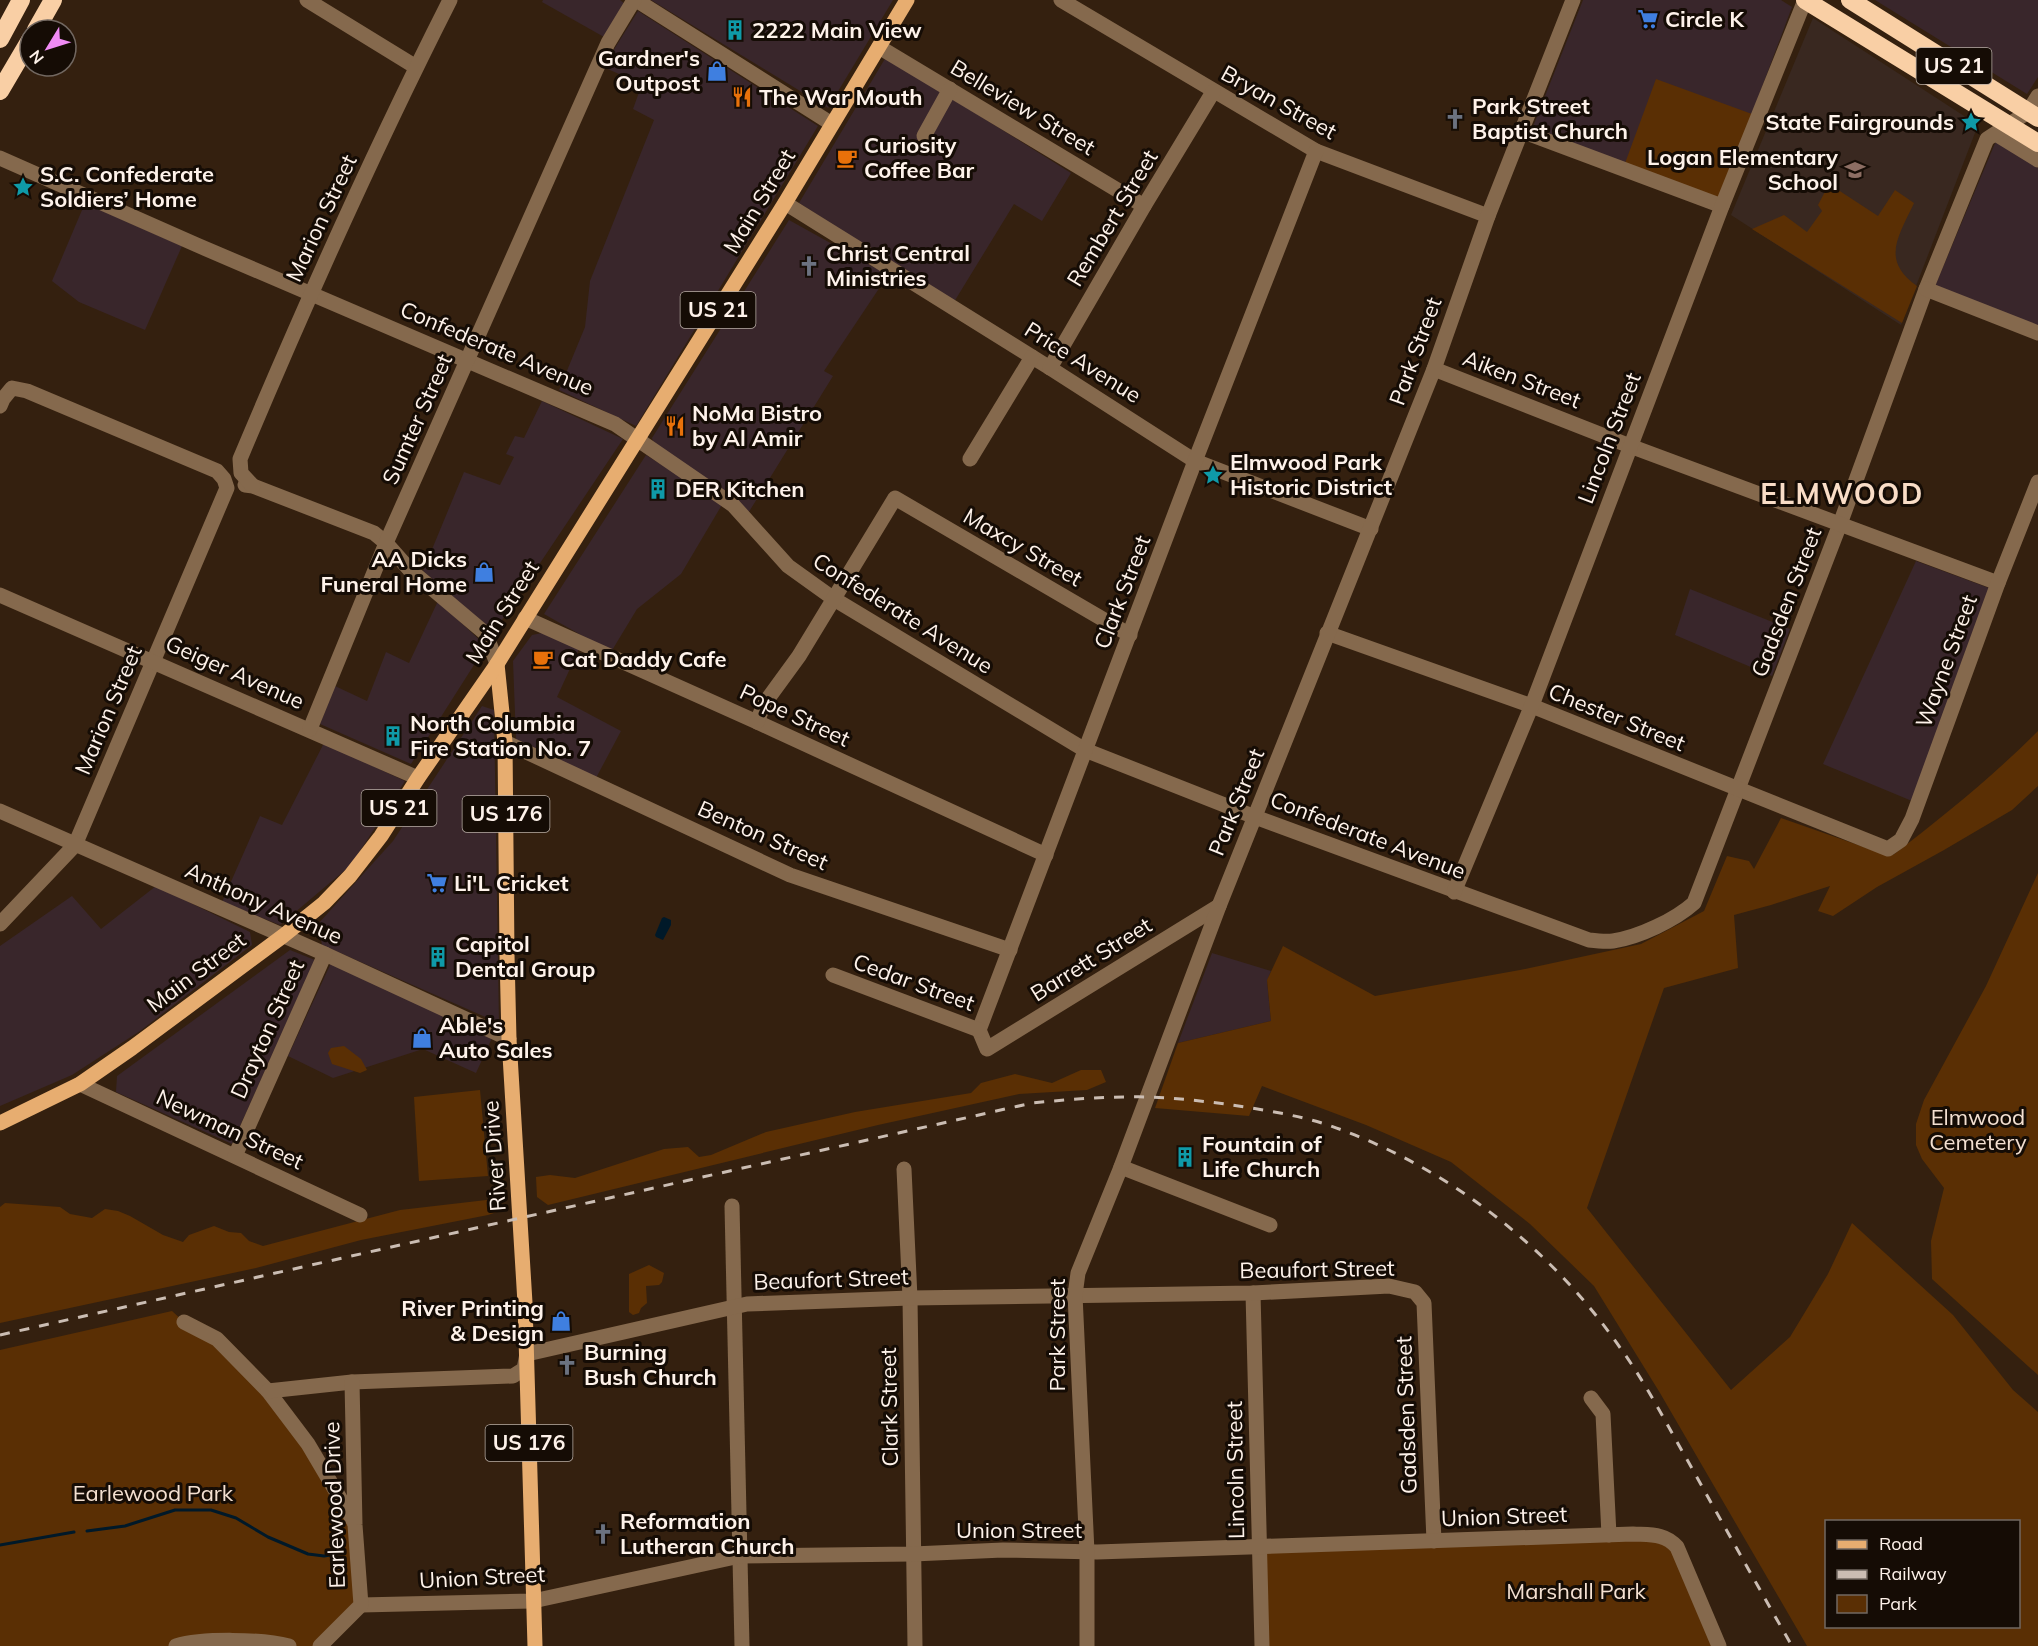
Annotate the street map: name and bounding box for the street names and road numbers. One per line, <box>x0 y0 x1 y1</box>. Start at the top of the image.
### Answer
road number: US 21 <box>1916 48 1992 84</box>
street label: Belleview Street <box>946 53 1101 161</box>
street label: Bryan Street <box>1216 59 1342 145</box>
street label: Main Street <box>717 143 801 258</box>
street label: Rembert Street <box>1060 144 1164 291</box>
street label: Marion Street <box>279 150 363 286</box>
road number: US 21 <box>680 292 756 328</box>
street label: Park Street <box>1383 293 1448 409</box>
street label: Confederate Avenue <box>396 295 598 401</box>
street label: Price Avenue <box>1019 315 1147 409</box>
street label: Aiken Street <box>1459 344 1585 414</box>
street label: Sumter Street <box>376 349 458 489</box>
street label: Lincoln Street <box>1571 368 1647 507</box>
street label: Maxcy Street <box>958 502 1088 592</box>
street label: Gadsden Street <box>1745 523 1827 681</box>
street label: Clark Street <box>1088 531 1157 653</box>
street label: Confederate Avenue <box>808 546 998 680</box>
street label: Main Street <box>459 555 545 669</box>
street label: Wayne Street <box>1909 590 1983 731</box>
street label: Geiger Avenue <box>161 629 309 715</box>
street label: Marion Street <box>68 641 148 779</box>
street label: Pope Street <box>736 677 855 753</box>
street label: Chester Street <box>1545 677 1690 757</box>
street label: Park Street <box>1202 744 1270 860</box>
street label: Confederate Avenue <box>1266 785 1470 885</box>
road number: US 21 <box>362 790 436 826</box>
street label: Benton Street <box>694 794 833 876</box>
road number: US 176 <box>462 796 550 832</box>
street label: Anthony Avenue <box>181 856 347 950</box>
street label: Barrett Street <box>1025 911 1157 1007</box>
street label: Main Street <box>141 926 251 1018</box>
street label: Cedar Street <box>849 947 979 1017</box>
street label: Drayton Street <box>224 955 310 1103</box>
street label: Newman Street <box>152 1083 308 1175</box>
street label: River Drive <box>476 1100 512 1212</box>
street label: Beaufort Street <box>1239 1254 1395 1284</box>
street label: Beaufort Street <box>753 1262 909 1296</box>
street label: Park Street <box>1043 1278 1071 1391</box>
street label: Gadsden Street <box>1389 1335 1423 1494</box>
street label: Clark Street <box>874 1347 904 1467</box>
street label: Lincoln Street <box>1220 1400 1250 1539</box>
street label: Earlewood Drive <box>317 1421 351 1589</box>
road number: US 176 <box>486 1425 572 1461</box>
street label: Union Street <box>1440 1500 1568 1532</box>
street label: Union Street <box>956 1516 1082 1544</box>
street label: Union Street <box>418 1560 546 1594</box>

